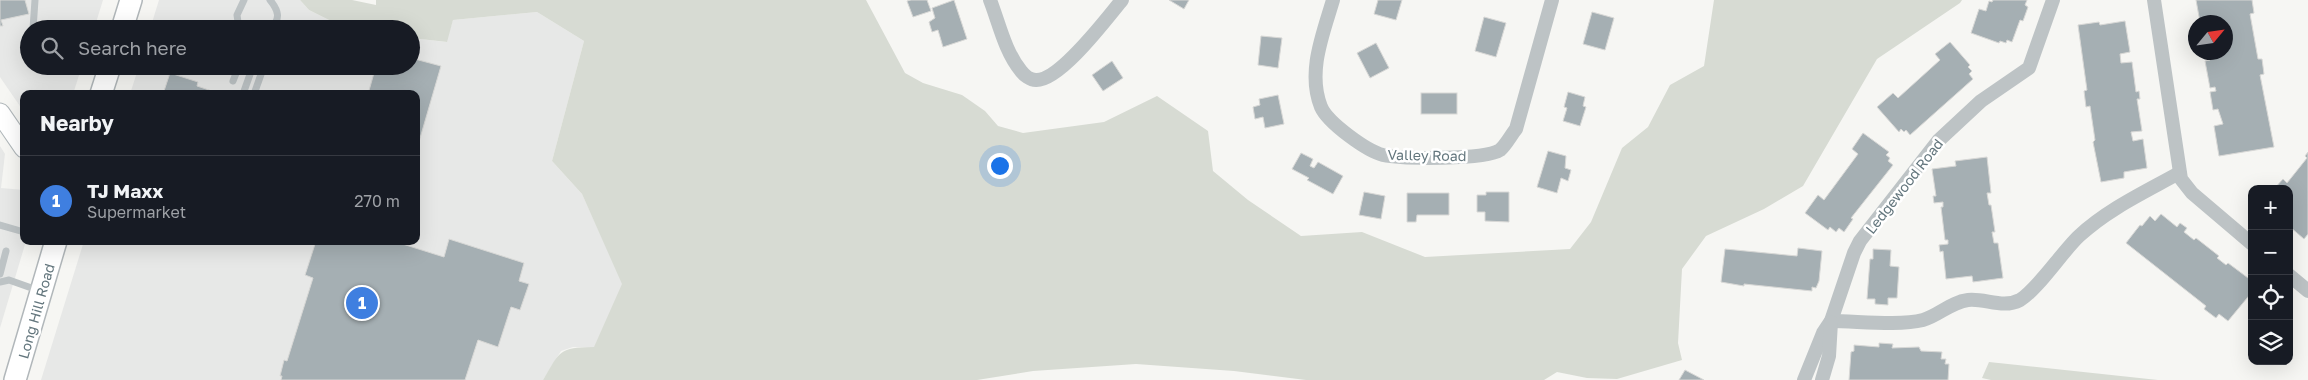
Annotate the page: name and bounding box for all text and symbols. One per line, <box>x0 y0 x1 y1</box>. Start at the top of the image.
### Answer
north arrow <box>2188 15 2233 60</box>
search box <box>20 20 420 75</box>
icon: search <box>38 34 66 62</box>
text: Search here <box>78 36 187 59</box>
text: Nearby <box>40 110 114 136</box>
street label: Ledgewood Road <box>1862 135 1946 237</box>
street label: Valley Road <box>1387 146 1467 164</box>
your location <box>987 153 1013 179</box>
text: TJ Maxx <box>87 179 163 202</box>
map controls <box>2248 185 2293 365</box>
button: + <box>2248 185 2293 230</box>
text: 1 <box>52 191 60 211</box>
text: 270 m <box>354 191 400 211</box>
text: Supermarket <box>87 202 186 222</box>
button: − <box>2248 230 2293 275</box>
street label: Long Hill Road <box>14 261 58 361</box>
button: locate <box>2248 275 2293 320</box>
pin: 1 <box>346 284 378 322</box>
button: layers <box>2248 320 2293 365</box>

